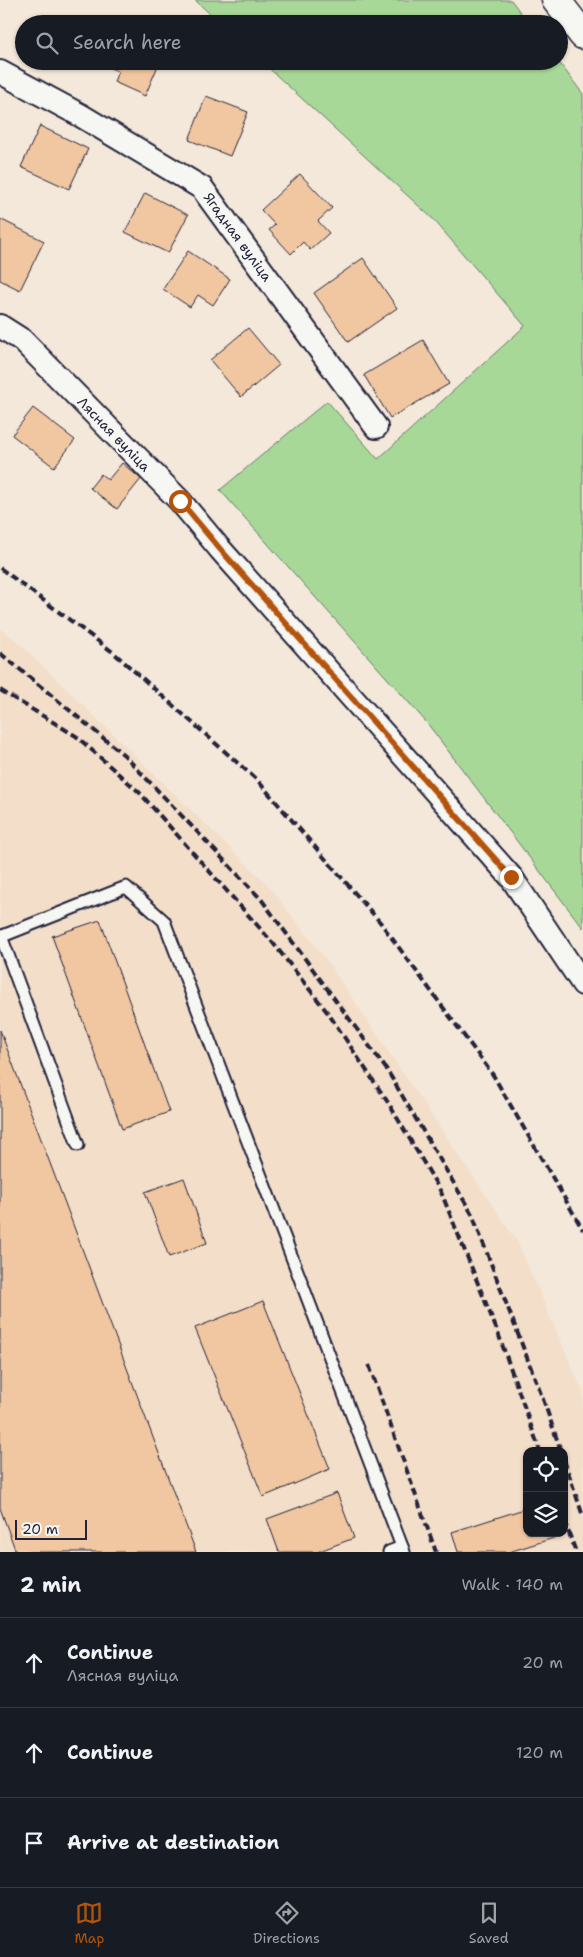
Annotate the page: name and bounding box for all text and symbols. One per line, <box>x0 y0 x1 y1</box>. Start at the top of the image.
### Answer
search box <box>15 15 568 70</box>
icon: search <box>33 29 61 57</box>
text: Search here <box>73 30 182 55</box>
street label: Ягадная вуліца <box>200 189 276 285</box>
street label: Лясная вуліца <box>74 393 155 476</box>
route start <box>169 490 192 513</box>
route end <box>500 866 523 889</box>
map controls <box>523 1447 568 1537</box>
button: locate <box>523 1447 568 1492</box>
button: layers <box>523 1492 568 1537</box>
scale bar <box>15 1517 88 1540</box>
text: 20 m <box>22 1520 58 1538</box>
text: 2 min <box>20 1571 81 1599</box>
text: Walk · 140 m <box>461 1574 563 1595</box>
text: Continue <box>67 1640 153 1665</box>
icon: ahead <box>20 1649 48 1677</box>
text: 20 m <box>522 1652 563 1673</box>
text: Лясная вуліца <box>67 1665 178 1686</box>
icon: ahead <box>20 1739 48 1767</box>
text: Continue <box>67 1740 153 1765</box>
text: 120 m <box>516 1742 563 1763</box>
icon: arrive <box>20 1829 48 1857</box>
text: Arrive at destination <box>67 1830 279 1855</box>
tab: Map <box>74 1899 104 1947</box>
tab: Directions <box>253 1899 320 1947</box>
tab: Saved <box>469 1899 509 1947</box>

